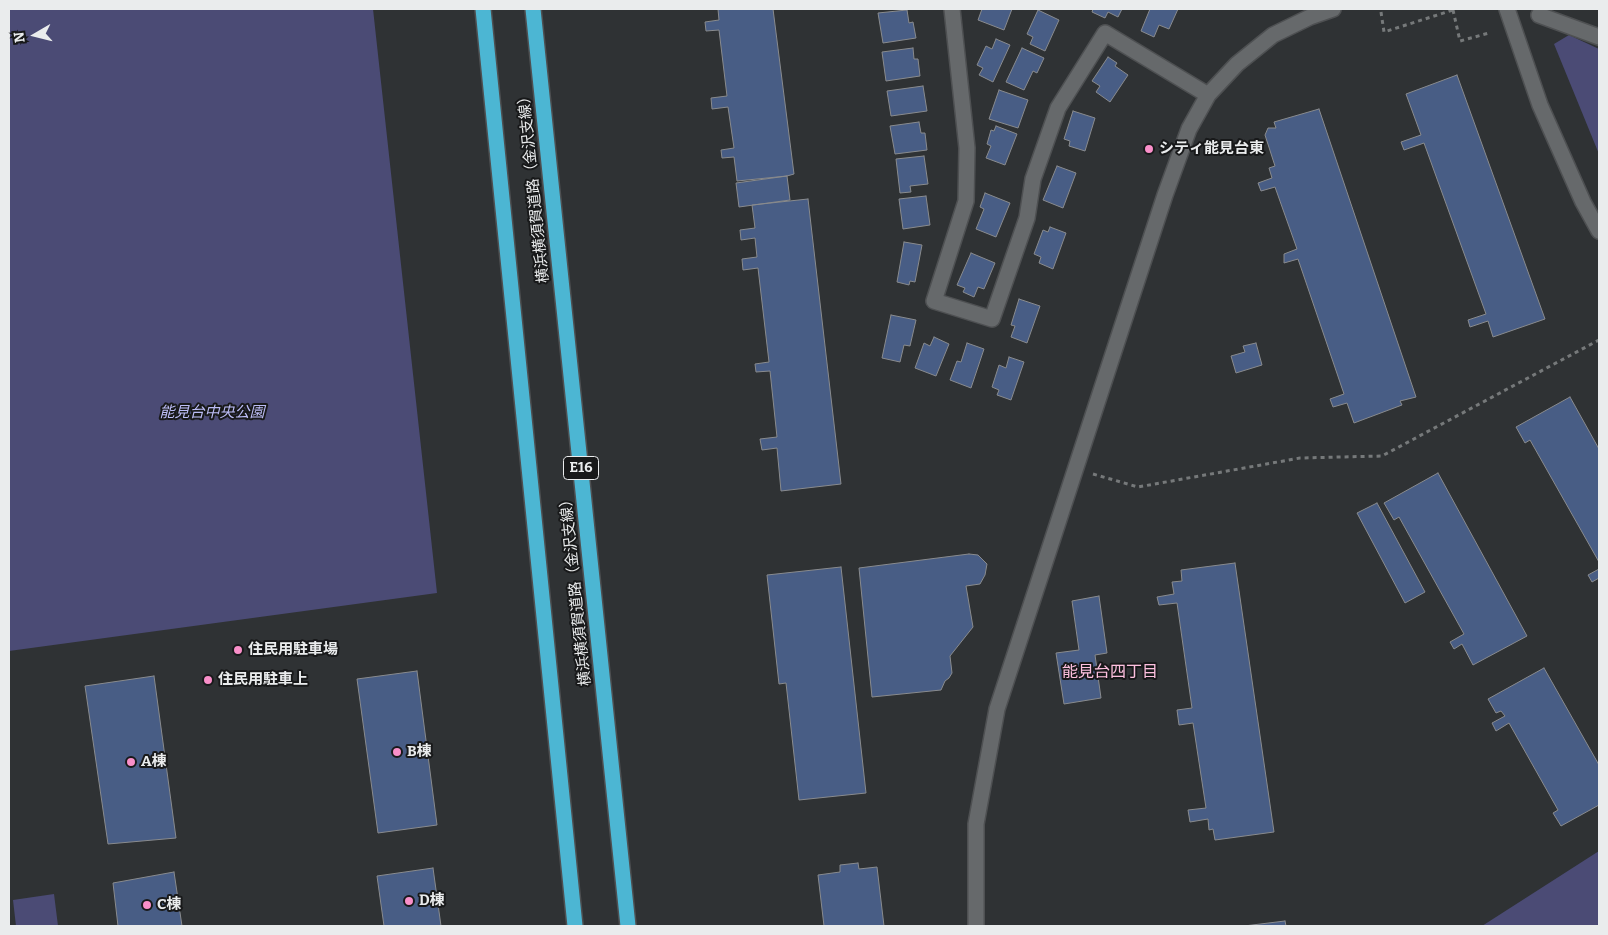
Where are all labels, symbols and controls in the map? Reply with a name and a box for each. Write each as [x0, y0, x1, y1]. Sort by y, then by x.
north arrow [10, 10, 60, 60]
text: N [10, 31, 29, 44]
street label: 横浜横須賀道路（金沢支線） [515, 88, 553, 284]
place label: シティ能見台東 [1159, 140, 1264, 158]
marker: シティ能見台東 [1143, 143, 1155, 155]
park label: 能見台中央公園 [160, 404, 264, 422]
road number: E16 [564, 456, 598, 479]
street label: 横浜横須賀道路（金沢支線） [557, 491, 595, 687]
place label: 住民用駐車場 [248, 641, 338, 659]
marker: 住民用駐車場 [232, 644, 244, 656]
district label: 能見台四丁目 [1062, 663, 1158, 683]
place label: 住民用駐車上 [218, 671, 308, 689]
marker: 住民用駐車上 [202, 674, 214, 686]
place label: B棟 [407, 743, 432, 761]
marker: B棟 [391, 746, 403, 758]
place label: A棟 [141, 753, 167, 771]
marker: A棟 [125, 756, 137, 768]
place label: D棟 [419, 892, 445, 910]
marker: D棟 [403, 895, 415, 907]
place label: C棟 [157, 896, 181, 914]
marker: C棟 [141, 899, 153, 911]

